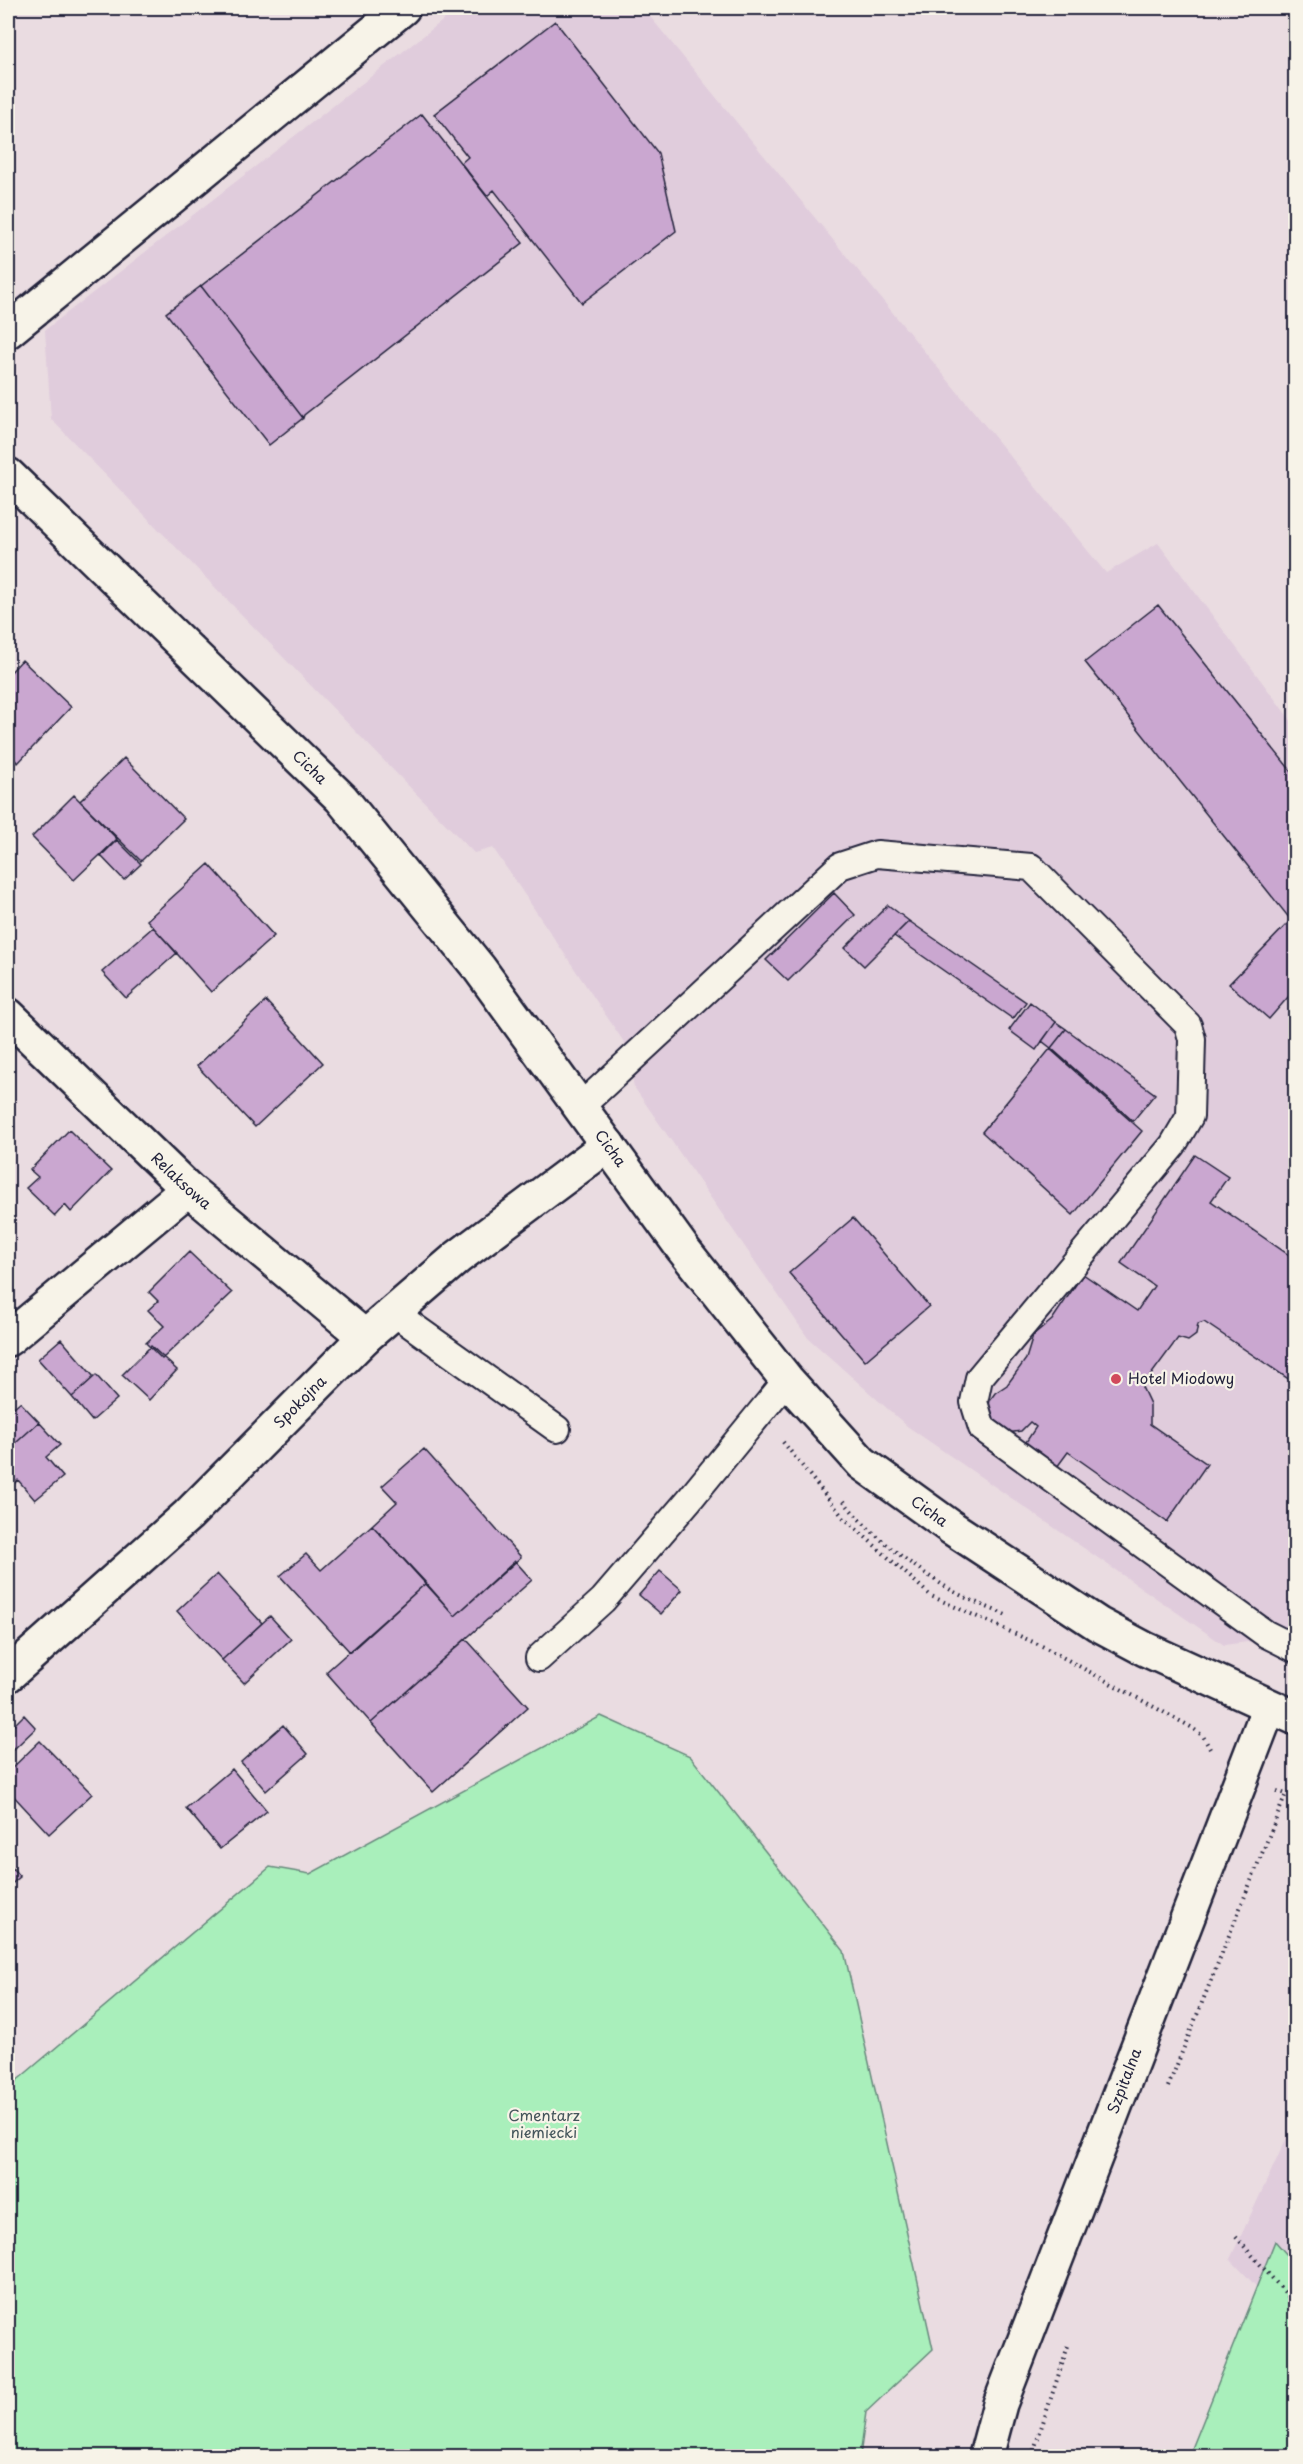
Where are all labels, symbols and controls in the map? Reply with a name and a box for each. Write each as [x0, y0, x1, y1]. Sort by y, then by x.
street label: Cicha [288, 744, 334, 789]
street label: Cicha [590, 1124, 633, 1172]
street label: Relaksowa [147, 1146, 218, 1215]
place label: Hotel Miodowy [1128, 1366, 1234, 1389]
street label: Spokojna [268, 1369, 331, 1433]
marker: Hotel Miodowy [1109, 1372, 1123, 1386]
street label: Cicha [907, 1489, 954, 1532]
street label: Szpitalna [1100, 2044, 1147, 2117]
park label: Cmentarz niemiecki [508, 2103, 580, 2143]

